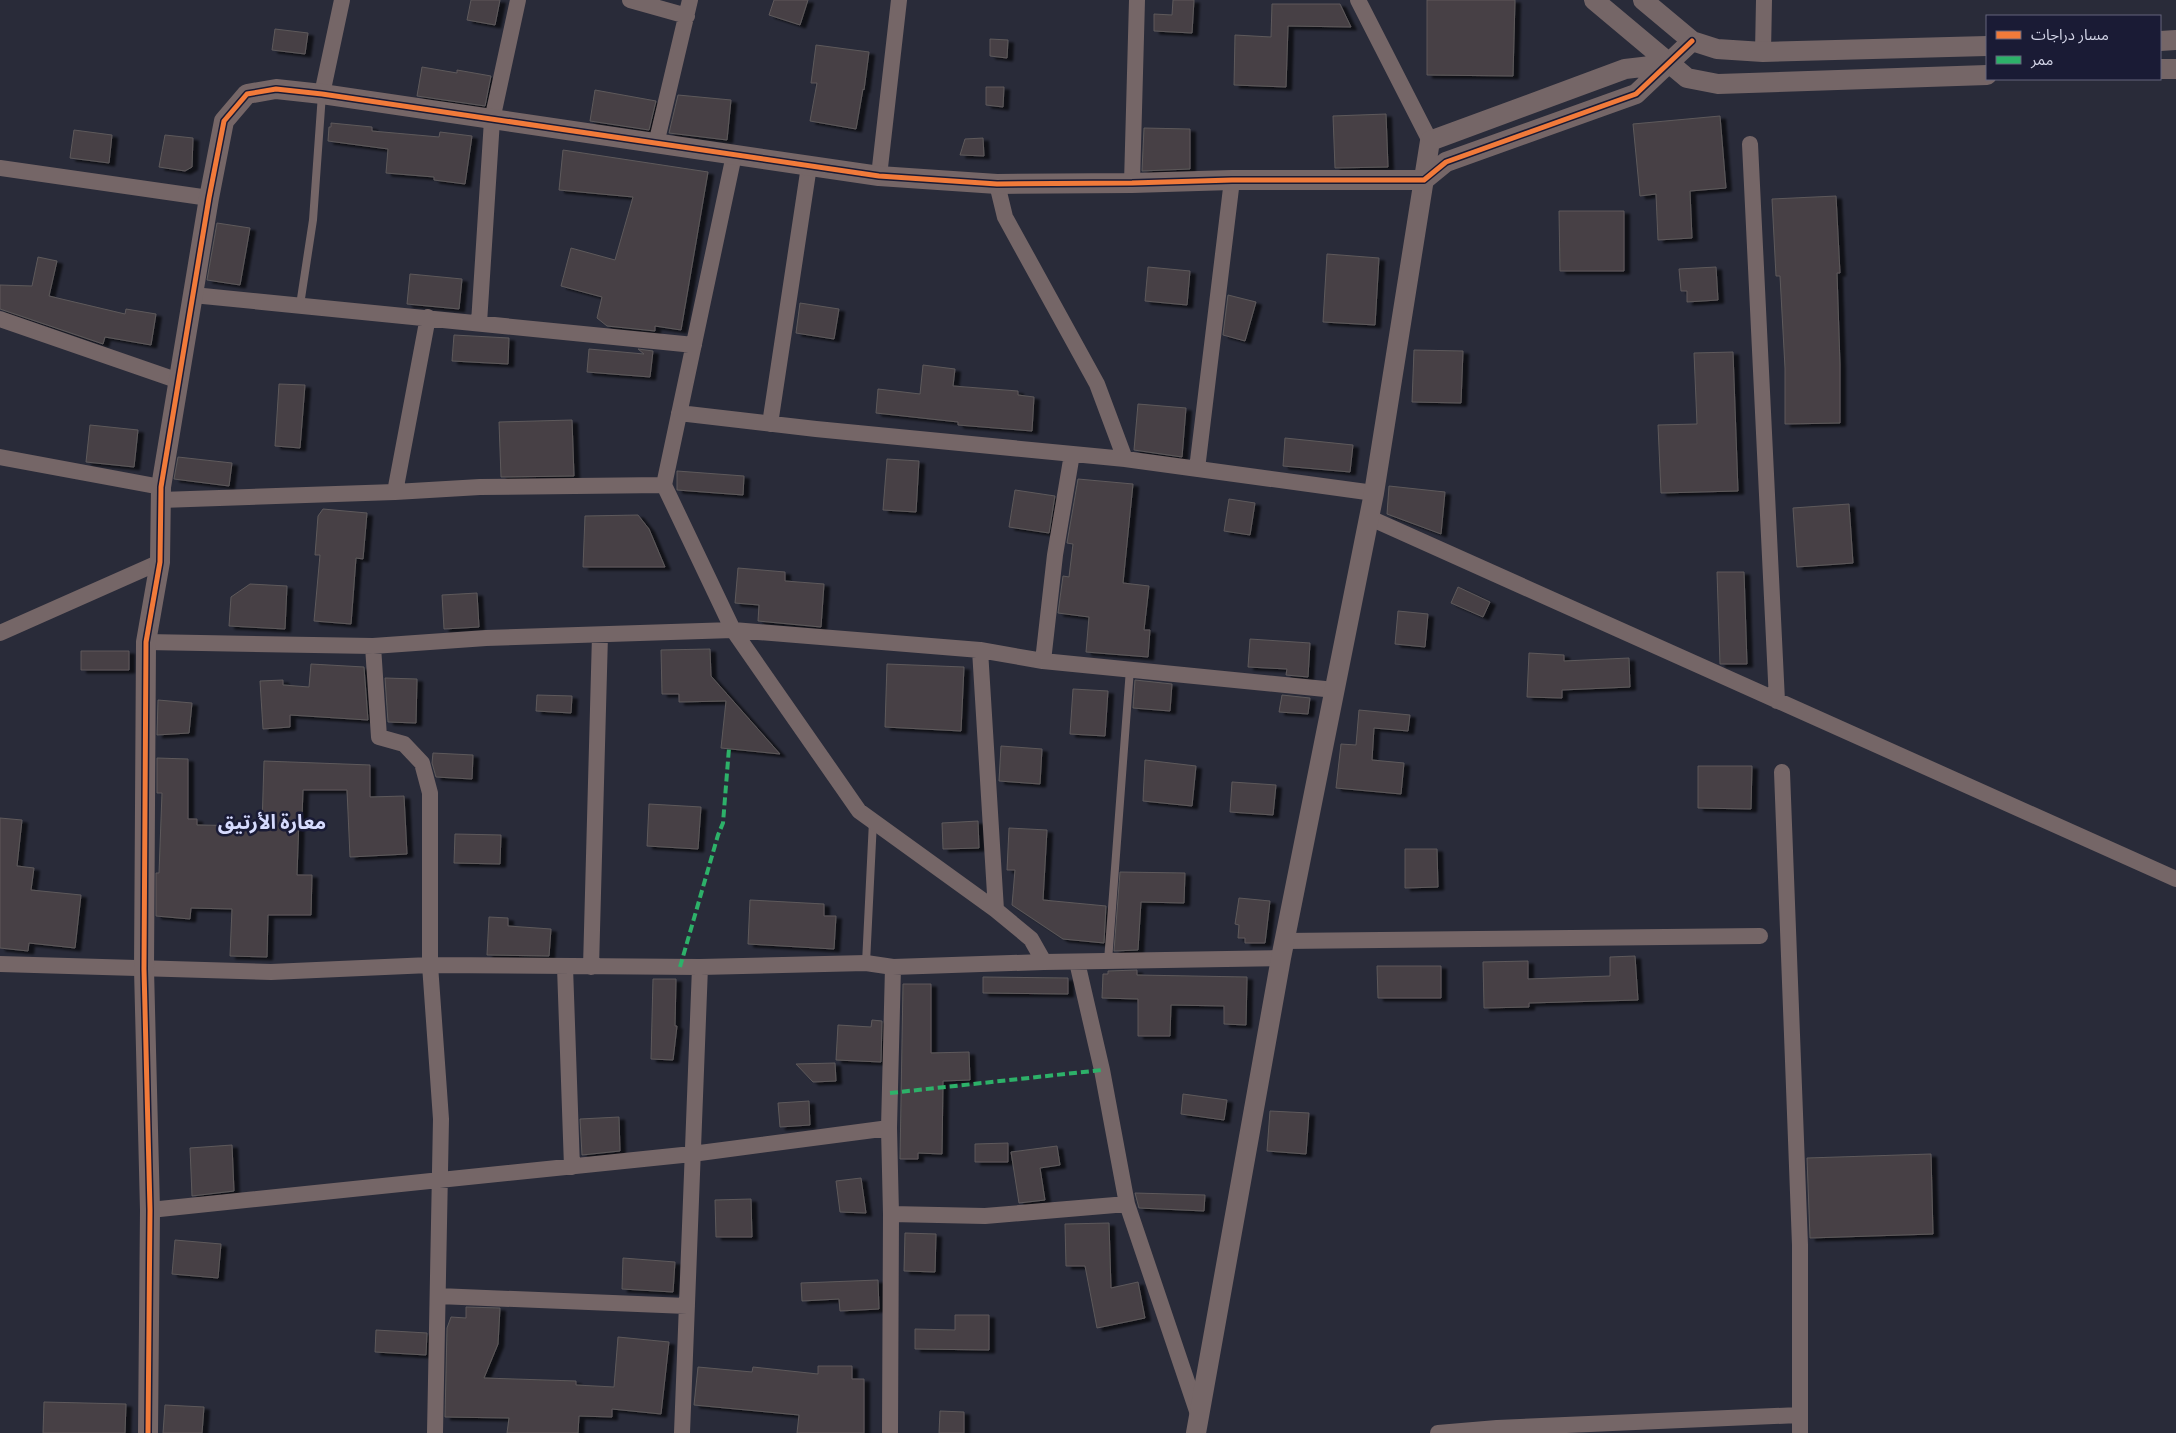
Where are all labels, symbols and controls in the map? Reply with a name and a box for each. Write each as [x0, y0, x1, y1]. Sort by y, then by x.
legend [1986, 15, 2161, 80]
text: مسار دراجات [2031, 24, 2109, 45]
text: ممر [2030, 49, 2054, 70]
district label: معارة الأرتيق [218, 808, 326, 836]

